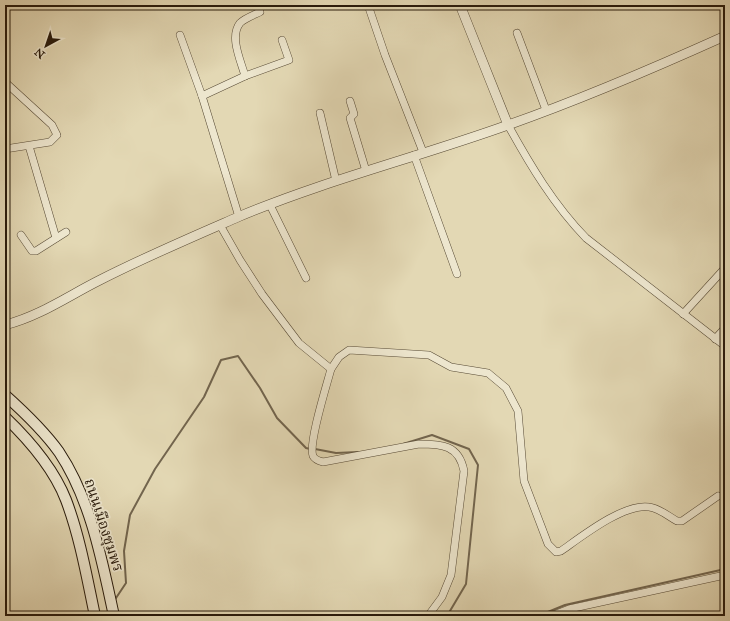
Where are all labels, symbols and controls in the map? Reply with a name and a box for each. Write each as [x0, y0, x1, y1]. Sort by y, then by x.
north arrow [26, 26, 66, 66]
text: N [32, 45, 48, 61]
street label: ถนนเมืองชุมพร [79, 476, 128, 574]

